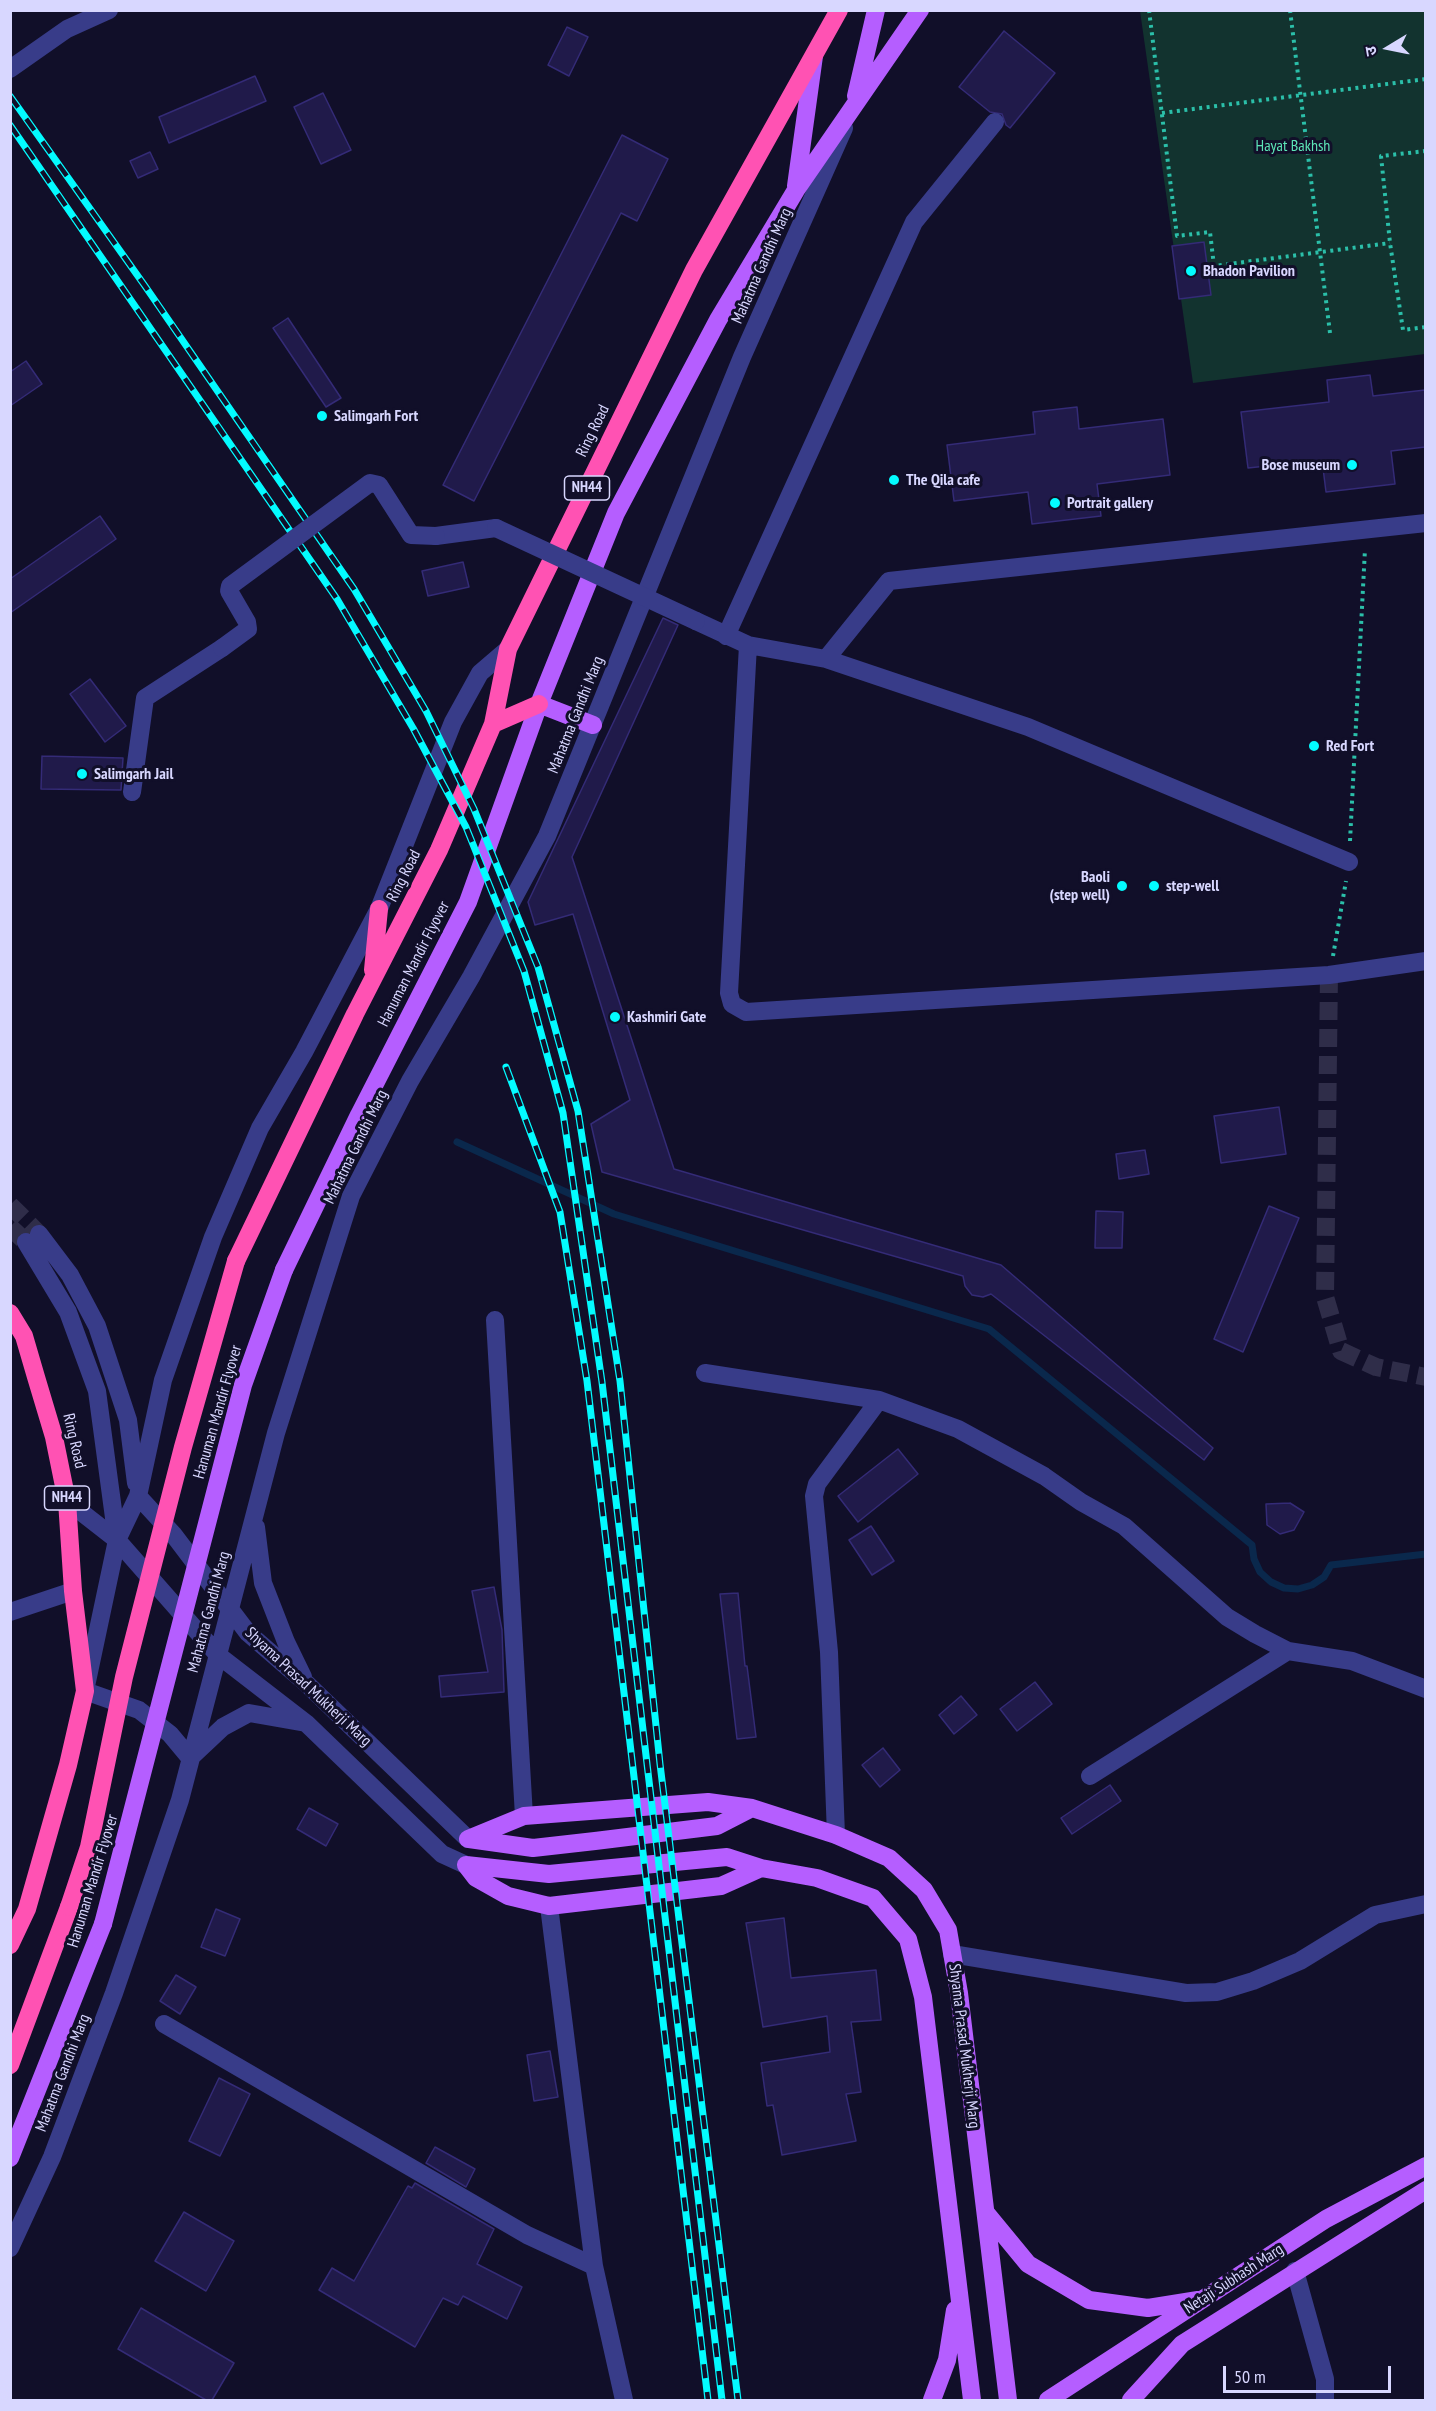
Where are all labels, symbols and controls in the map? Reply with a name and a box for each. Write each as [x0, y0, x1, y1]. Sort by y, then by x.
north arrow [1358, 18, 1418, 78]
text: उ [1360, 45, 1381, 57]
park label: Hayat Bakhsh [1256, 136, 1330, 156]
street label: Mahatma Gandhi Marg [728, 205, 796, 327]
place label: Bhadon Pavilion [1203, 261, 1295, 281]
marker: Bhadon Pavilion [1184, 264, 1198, 278]
street label: Ring Road [572, 402, 614, 460]
place label: Salimgarh Fort [334, 406, 418, 426]
marker: Salimgarh Fort [315, 409, 329, 423]
place label: Bose museum [1261, 455, 1340, 475]
marker: Bose museum [1345, 458, 1359, 472]
place label: The Qila cafe [906, 470, 980, 490]
marker: The Qila cafe [887, 473, 901, 487]
road number: NH44 [564, 476, 610, 500]
place label: Portrait gallery [1067, 493, 1153, 513]
marker: Portrait gallery [1048, 496, 1062, 510]
street label: Mahatma Gandhi Marg [544, 654, 608, 776]
place label: Red Fort [1326, 736, 1374, 756]
marker: Red Fort [1307, 739, 1321, 753]
place label: Salimgarh Jail [94, 764, 173, 784]
marker: Salimgarh Jail [75, 767, 89, 781]
street label: Ring Road [383, 847, 425, 905]
place label: Baoli (step well) [1050, 867, 1110, 905]
place label: step-well [1166, 876, 1219, 896]
marker: Baoli (step well) [1115, 879, 1129, 893]
marker: step-well [1147, 879, 1161, 893]
street label: Hanuman Mandir Flyover [374, 898, 454, 1030]
place label: Kashmiri Gate [627, 1007, 706, 1027]
marker: Kashmiri Gate [608, 1010, 622, 1024]
street label: Mahatma Gandhi Marg [320, 1087, 392, 1207]
street label: Hanuman Mandir Flyover [190, 1343, 246, 1481]
street label: Ring Road [58, 1412, 90, 1470]
road number: NH44 [44, 1486, 90, 1510]
street label: Mahatma Gandhi Marg [184, 1549, 234, 1675]
street label: Shyama Prasad Mukherji Marg [241, 1623, 375, 1751]
street label: Hanuman Mandir Flyover [64, 1812, 122, 1950]
street label: Shyama Prasad Mukherji Marg [944, 1963, 984, 2129]
street label: Mahatma Gandhi Marg [32, 2011, 94, 2135]
street label: Netaji Subhash Marg [1181, 2240, 1287, 2318]
scale bar [1226, 2354, 1394, 2392]
text: 50 m [1234, 2365, 1266, 2388]

